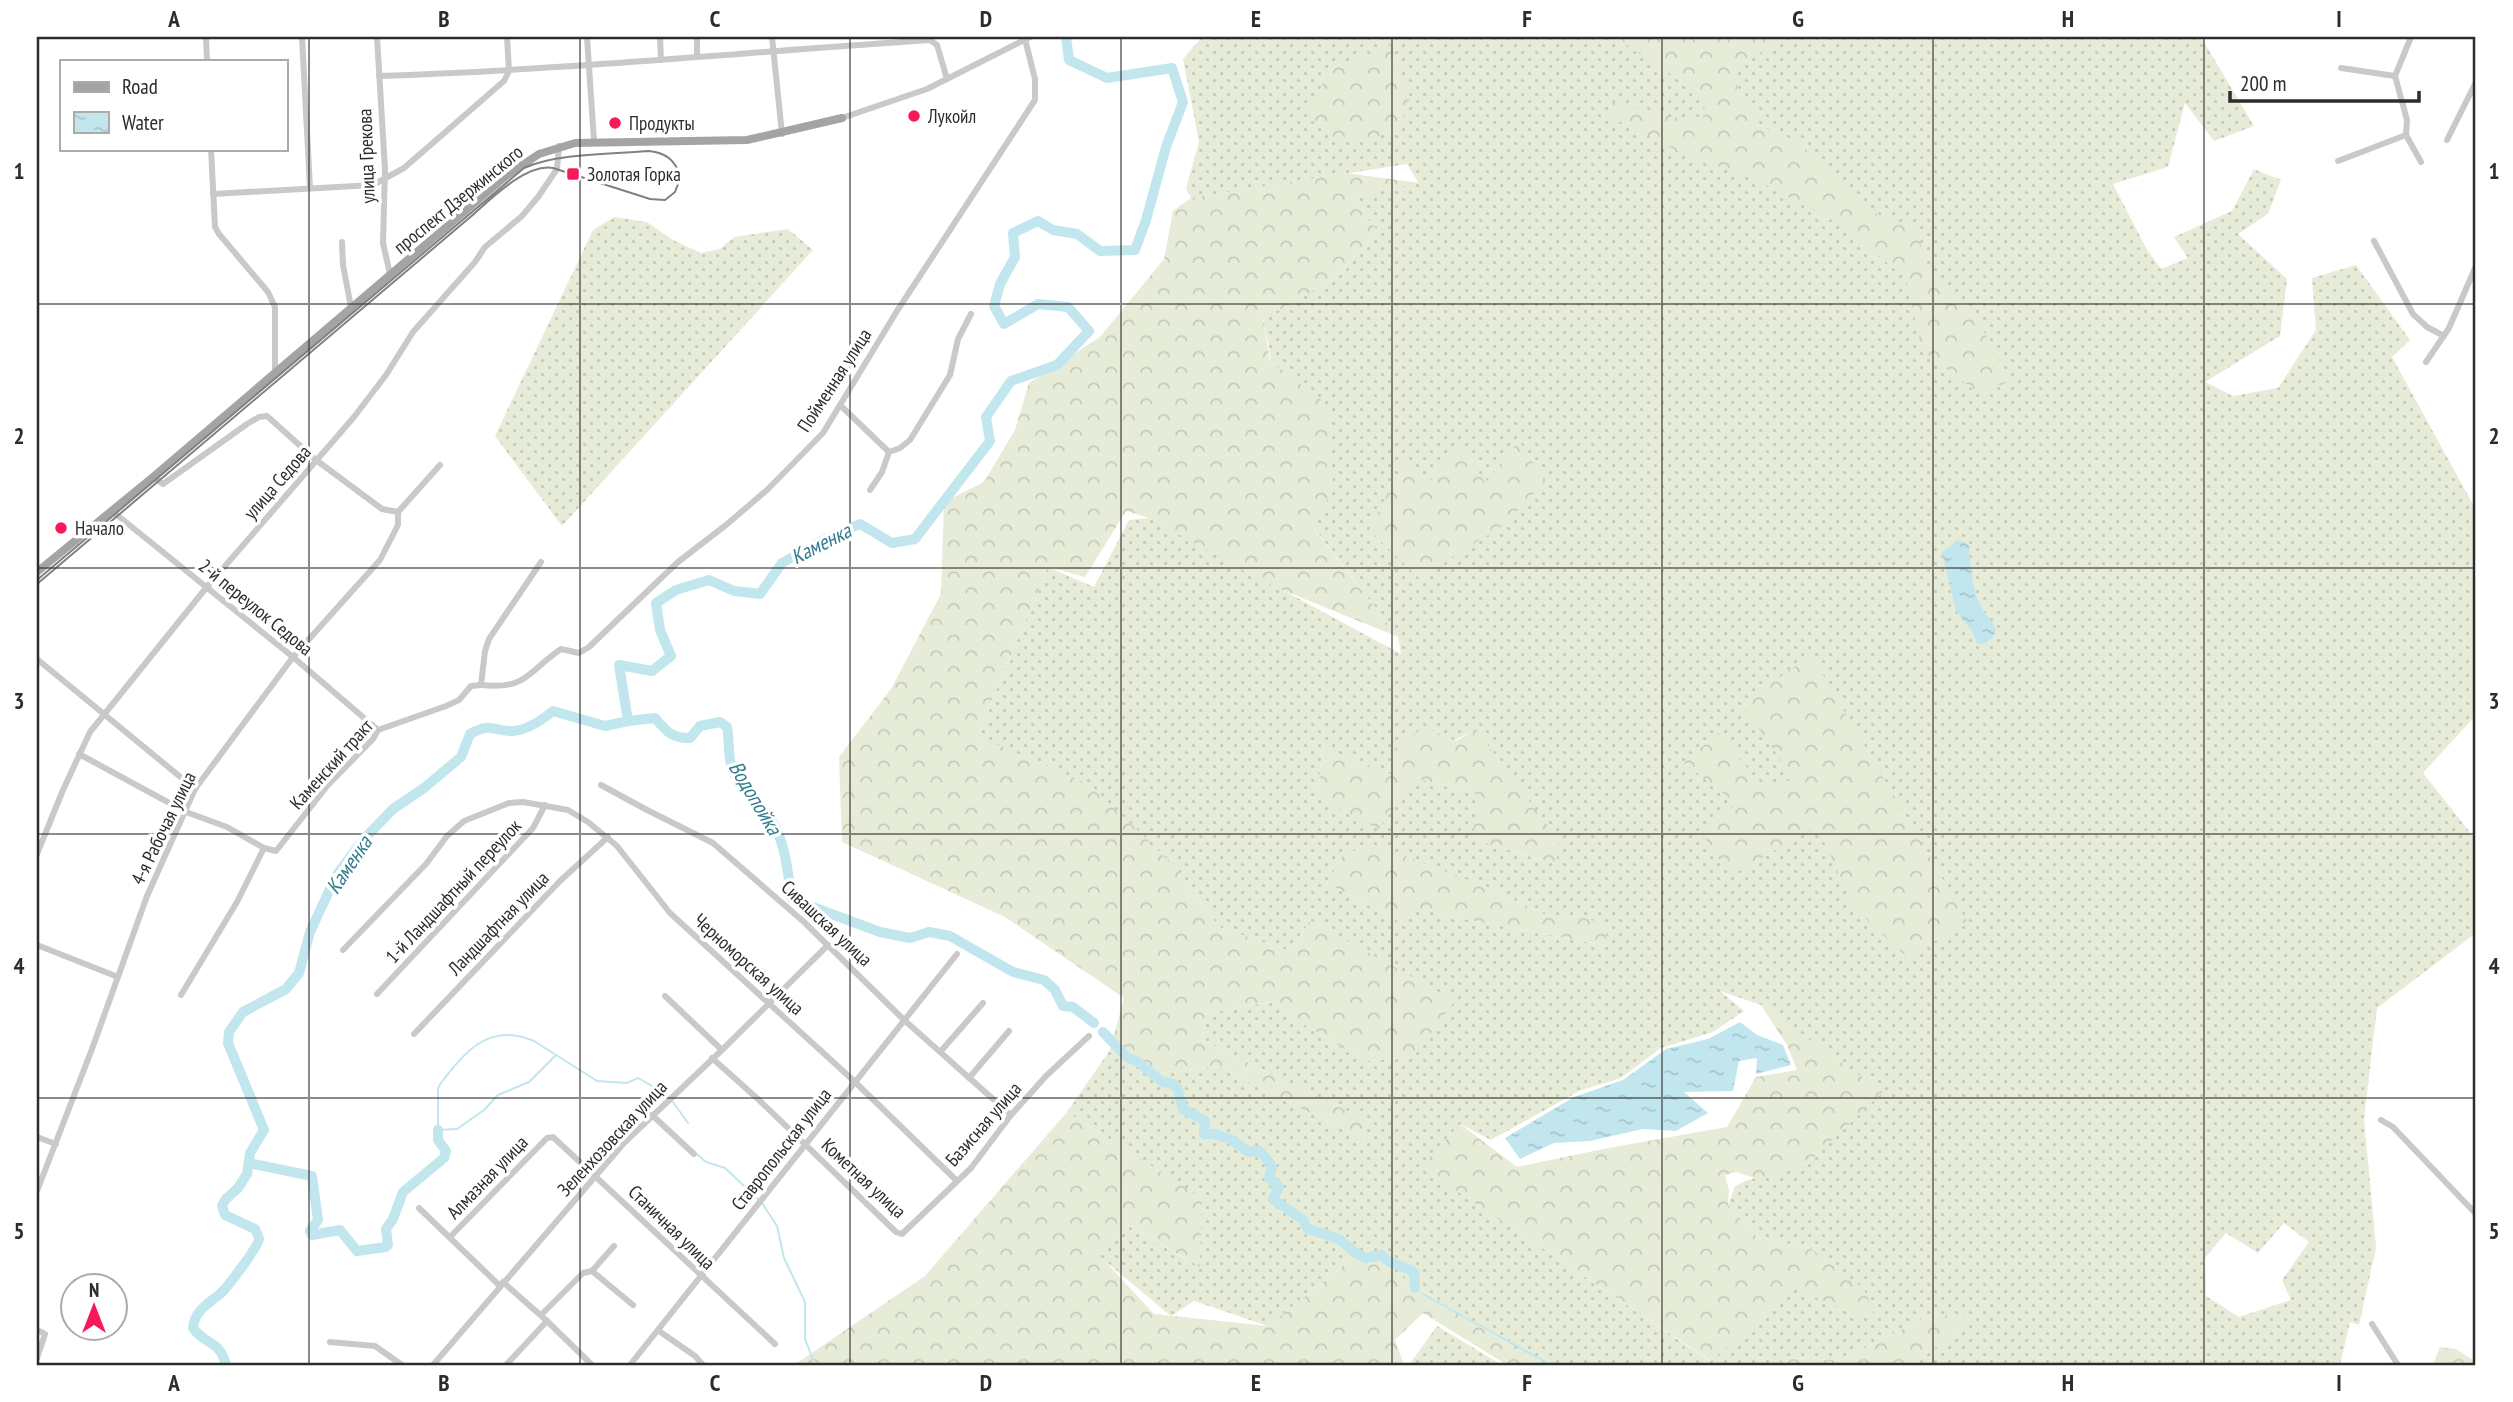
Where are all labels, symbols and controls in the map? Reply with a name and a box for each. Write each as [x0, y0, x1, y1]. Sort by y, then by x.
text: A [167, 4, 180, 33]
text: B [438, 4, 450, 33]
text: C [710, 4, 721, 33]
text: D [980, 4, 992, 33]
text: E [1251, 4, 1261, 33]
text: F [1522, 4, 1532, 33]
text: G [1792, 4, 1804, 33]
text: H [2062, 4, 2074, 33]
text: I [2336, 4, 2342, 33]
legend [60, 60, 287, 150]
scale bar [2230, 60, 2418, 104]
text: 200 m [2240, 70, 2286, 97]
text: Road [122, 73, 158, 100]
place label: Лукойл [927, 104, 976, 128]
street label: улица Грекова [352, 108, 380, 204]
marker: Лукойл [906, 108, 922, 124]
text: Water [122, 109, 164, 136]
place label: Продукты [629, 111, 695, 135]
marker: Продукты [607, 115, 623, 131]
street label: проспект Дзержинского [388, 139, 528, 259]
text: 1 [14, 156, 25, 185]
text: 1 [2489, 156, 2500, 185]
place label: Золотая Горка [587, 162, 681, 186]
marker: Золотая Горка [565, 166, 581, 182]
street label: Пойменная улица [792, 324, 876, 436]
text: 2 [14, 421, 25, 450]
text: 2 [2489, 421, 2500, 450]
street label: улица Седова [238, 440, 316, 524]
place label: Начало [75, 516, 124, 540]
water label: Каменка [786, 516, 857, 570]
marker: Начало [53, 520, 69, 536]
street label: 2-й переулок Седова [194, 554, 318, 660]
text: 3 [14, 686, 25, 715]
text: 3 [2489, 686, 2500, 715]
street label: Каменский тракт [284, 713, 378, 814]
water label: Водопойка [723, 756, 789, 841]
street label: 4-я Рабочая улица [125, 767, 201, 889]
street label: 1-й Ландшафтный переулок [380, 814, 526, 968]
water label: Каменка [319, 829, 379, 899]
street label: Ландшафтная улица [442, 866, 554, 981]
street label: Сивашская улица [777, 875, 877, 971]
street label: Черноморская улица [689, 908, 809, 1020]
text: 4 [14, 951, 25, 980]
text: 4 [2489, 951, 2500, 980]
street label: Зеленхозовская улица [552, 1075, 672, 1201]
street label: Базисная улица [940, 1077, 1026, 1171]
street label: Ставропольская улица [726, 1083, 836, 1215]
street label: Алмазная улица [441, 1130, 533, 1224]
street label: Кометная улица [817, 1133, 911, 1223]
street label: Станичная улица [624, 1180, 720, 1274]
text: 5 [14, 1216, 25, 1245]
text: 5 [2489, 1216, 2500, 1245]
north arrow [60, 1272, 130, 1342]
text: N [89, 1278, 99, 1302]
text: A [167, 1368, 180, 1397]
text: B [438, 1368, 450, 1397]
text: C [710, 1368, 721, 1397]
text: D [980, 1368, 992, 1397]
text: E [1251, 1368, 1261, 1397]
text: F [1522, 1368, 1532, 1397]
text: G [1792, 1368, 1804, 1397]
text: H [2062, 1368, 2074, 1397]
text: I [2336, 1368, 2342, 1397]

